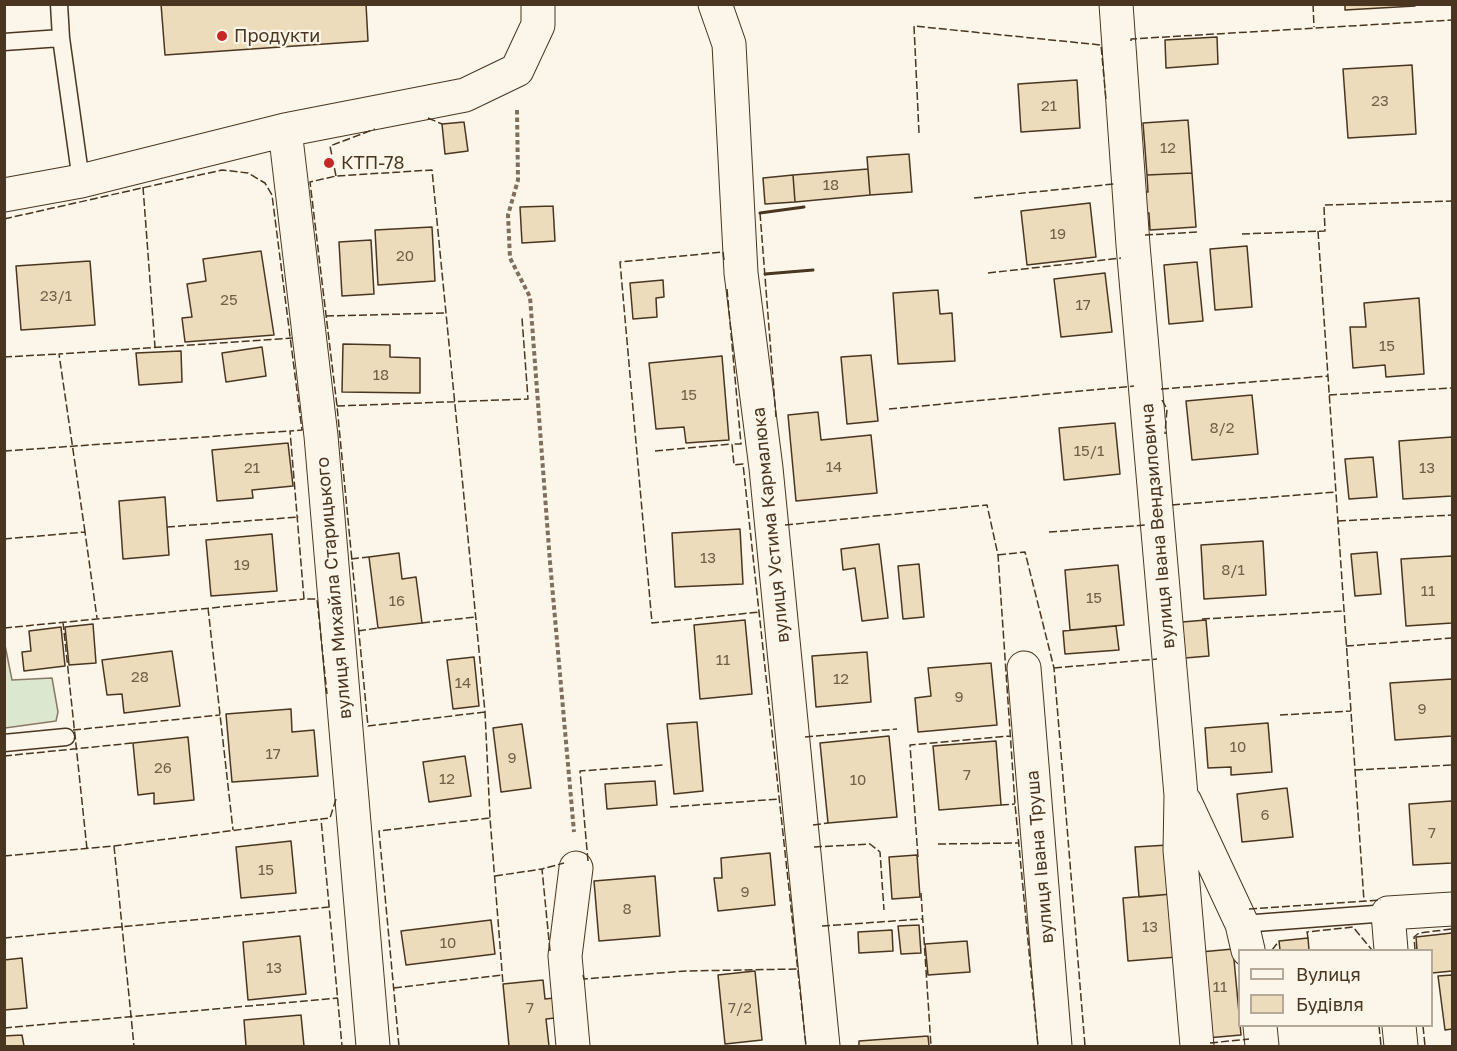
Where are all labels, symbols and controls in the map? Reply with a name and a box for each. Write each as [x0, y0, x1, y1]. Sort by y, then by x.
place label: Продукти [234, 25, 320, 47]
marker: Продукти [215, 29, 229, 43]
house number: 23 [1371, 92, 1389, 110]
house number: 21 [1041, 97, 1057, 115]
house number: 12 [1160, 139, 1176, 157]
place label: КТП-78 [341, 152, 405, 174]
marker: КТП-78 [322, 156, 336, 170]
house number: 18 [823, 176, 839, 194]
house number: 19 [1050, 225, 1066, 243]
house number: 20 [396, 247, 414, 265]
house number: 23/1 [40, 287, 72, 305]
house number: 25 [220, 291, 238, 309]
house number: 17 [1075, 296, 1091, 314]
house number: 15 [1379, 337, 1395, 355]
house number: 18 [373, 366, 389, 384]
house number: 15 [681, 386, 697, 404]
street label: вулиця Івана Вендзиловича [1137, 402, 1179, 650]
street label: вулиця Устима Кармалюка [748, 406, 794, 644]
house number: 8/2 [1209, 419, 1235, 437]
house number: 15/1 [1074, 442, 1104, 460]
street label: вулиця Михайла Старицького [312, 456, 356, 720]
house number: 14 [826, 458, 842, 476]
house number: 21 [244, 459, 260, 477]
house number: 13 [1419, 459, 1435, 477]
house number: 13 [700, 549, 716, 567]
house number: 19 [234, 556, 250, 574]
house number: 8/1 [1221, 561, 1245, 579]
house number: 11 [1421, 582, 1435, 600]
house number: 15 [1086, 589, 1102, 607]
house number: 16 [389, 592, 405, 610]
house number: 11 [716, 651, 730, 669]
house number: 28 [131, 668, 149, 686]
house number: 12 [833, 670, 849, 688]
house number: 14 [455, 674, 471, 692]
house number: 9 [954, 688, 964, 706]
house number: 9 [1417, 700, 1427, 718]
house number: 10 [1230, 738, 1246, 756]
house number: 17 [265, 745, 281, 763]
house number: 9 [507, 749, 517, 767]
house number: 26 [154, 759, 172, 777]
house number: 7 [963, 766, 971, 784]
street label: вулиця Івана Труша [1022, 769, 1058, 945]
house number: 12 [439, 770, 455, 788]
house number: 10 [850, 771, 866, 789]
house number: 6 [1260, 806, 1270, 824]
house number: 7 [1428, 824, 1436, 842]
house number: 15 [258, 861, 274, 879]
house number: 9 [740, 883, 750, 901]
house number: 8 [622, 900, 632, 918]
house number: 13 [1142, 918, 1158, 936]
house number: 10 [440, 934, 456, 952]
legend [1238, 949, 1433, 1027]
house number: 13 [266, 959, 282, 977]
text: Вулиця [1296, 963, 1361, 985]
house number: 11 [1213, 978, 1227, 996]
text: Будівля [1296, 993, 1364, 1015]
house number: 7 [526, 999, 534, 1017]
house number: 7/2 [728, 999, 752, 1017]

